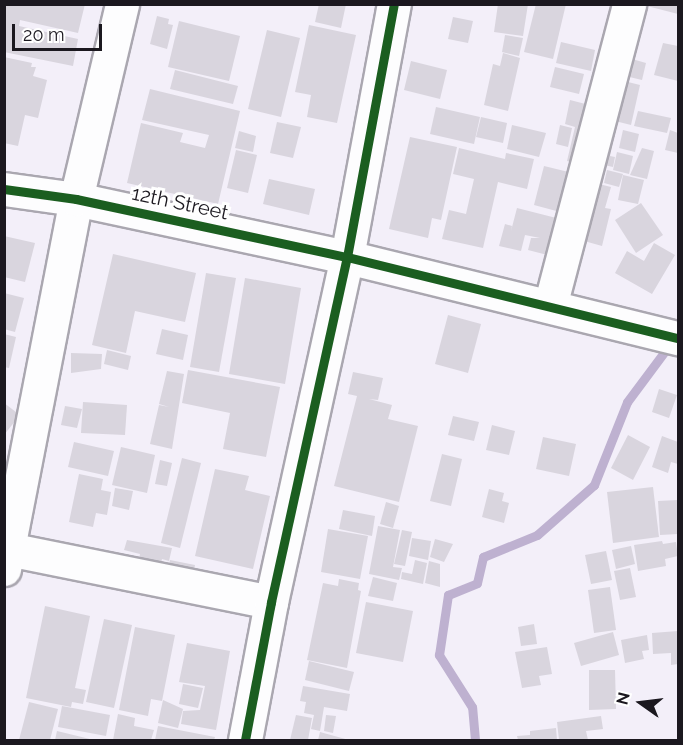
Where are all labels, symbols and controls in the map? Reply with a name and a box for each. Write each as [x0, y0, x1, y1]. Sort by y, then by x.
scale bar [15, 12, 105, 50]
text: 20 m [23, 24, 65, 45]
street label: 12th Street [130, 181, 230, 225]
north arrow [611, 673, 671, 733]
text: N [612, 690, 634, 707]

